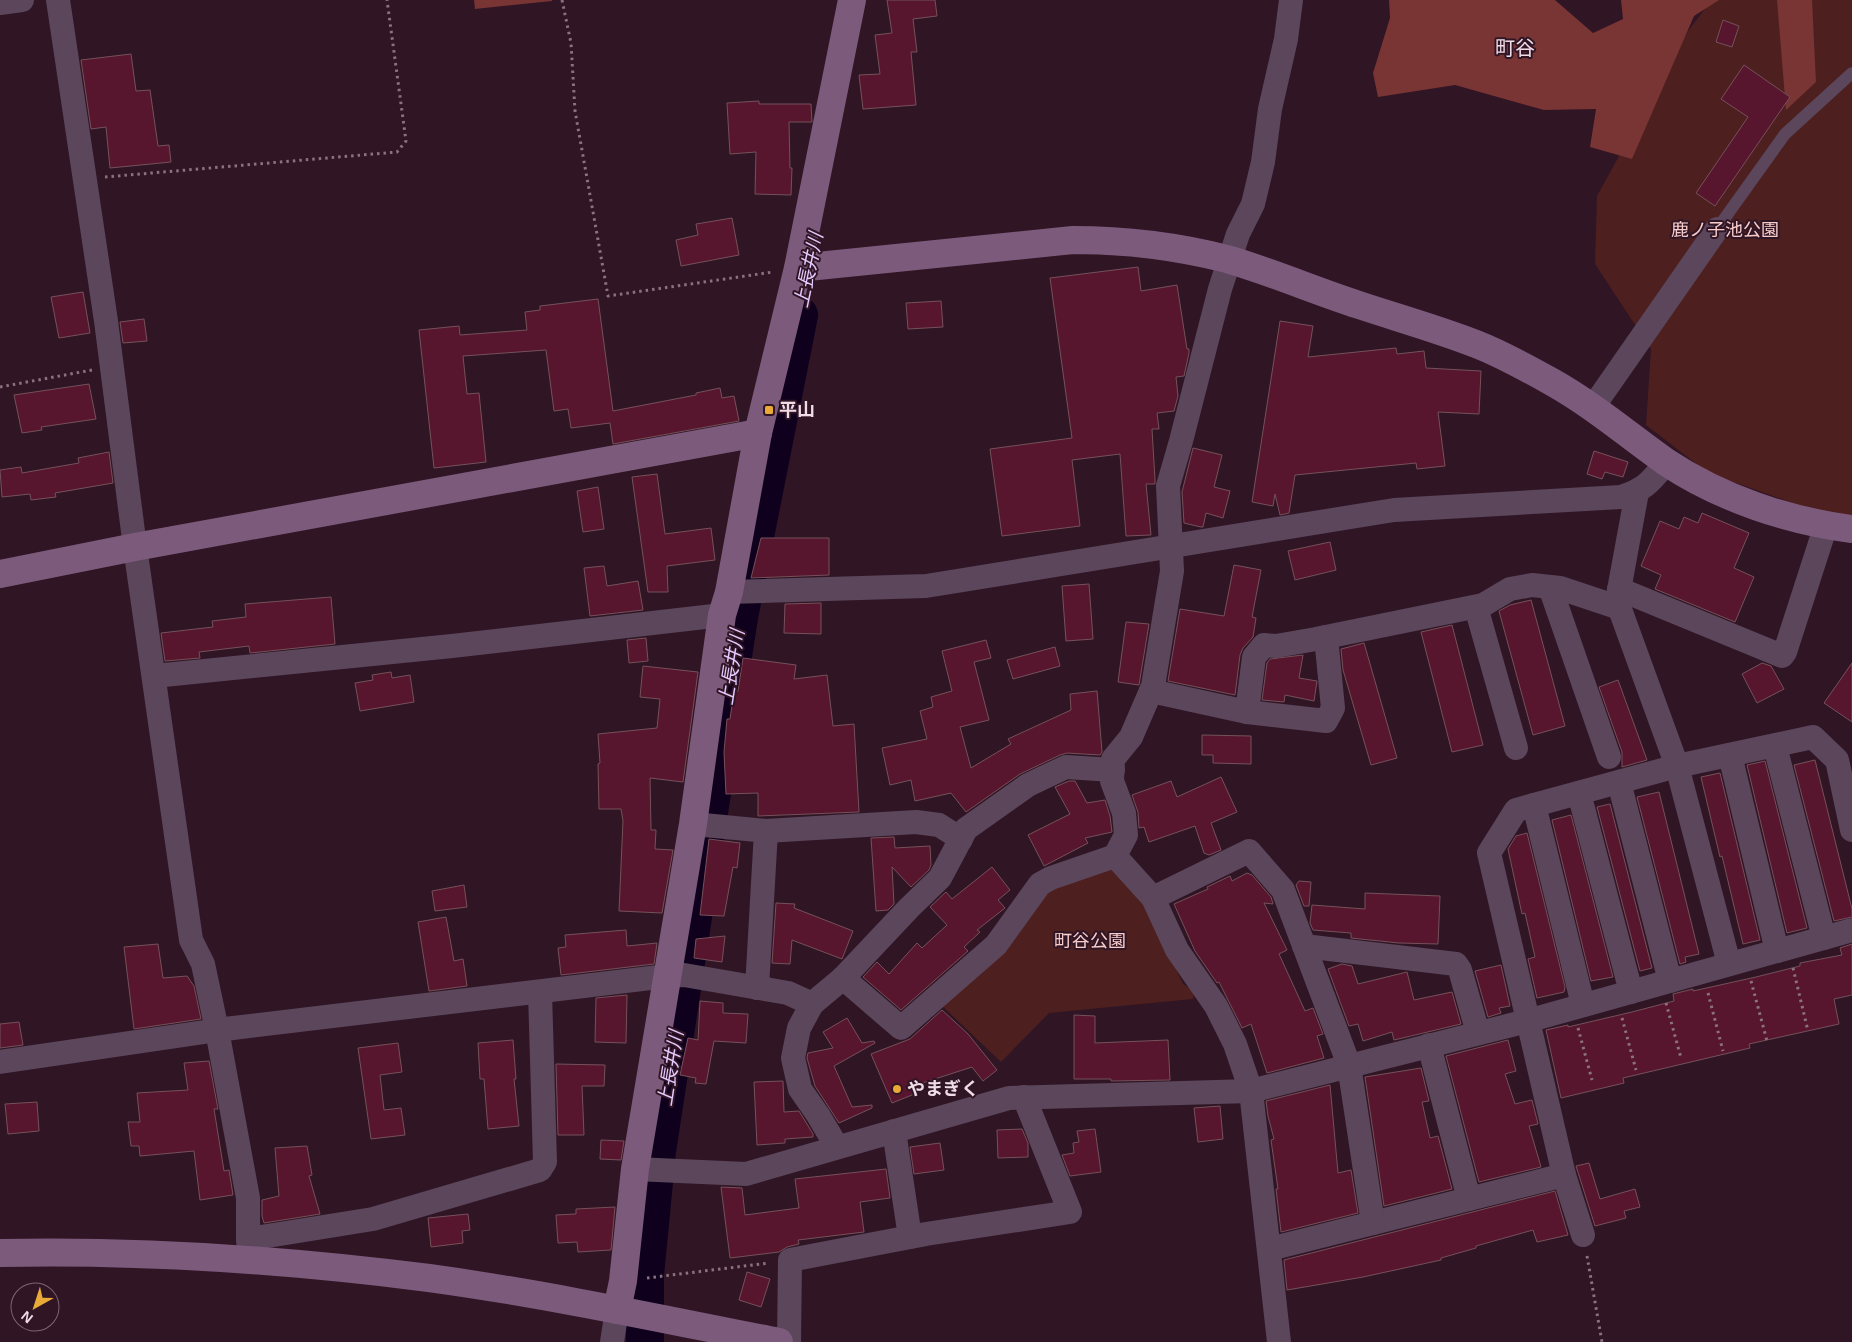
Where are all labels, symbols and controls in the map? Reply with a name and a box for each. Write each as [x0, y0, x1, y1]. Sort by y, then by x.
district label: 町谷 [1495, 37, 1535, 59]
park label: 鹿ノ子池公園 [1671, 220, 1779, 240]
water label: 上長井川 [790, 229, 827, 309]
place label: 平山 [779, 400, 815, 420]
marker: 平山 [763, 404, 775, 416]
water label: 上長井川 [715, 626, 748, 706]
park label: 町谷公園 [1054, 931, 1126, 951]
water label: 上長井川 [654, 1027, 687, 1107]
place label: やまぎく [907, 1079, 979, 1099]
marker: やまぎく [891, 1083, 903, 1095]
north arrow [10, 1282, 60, 1332]
text: N [18, 1308, 36, 1327]

